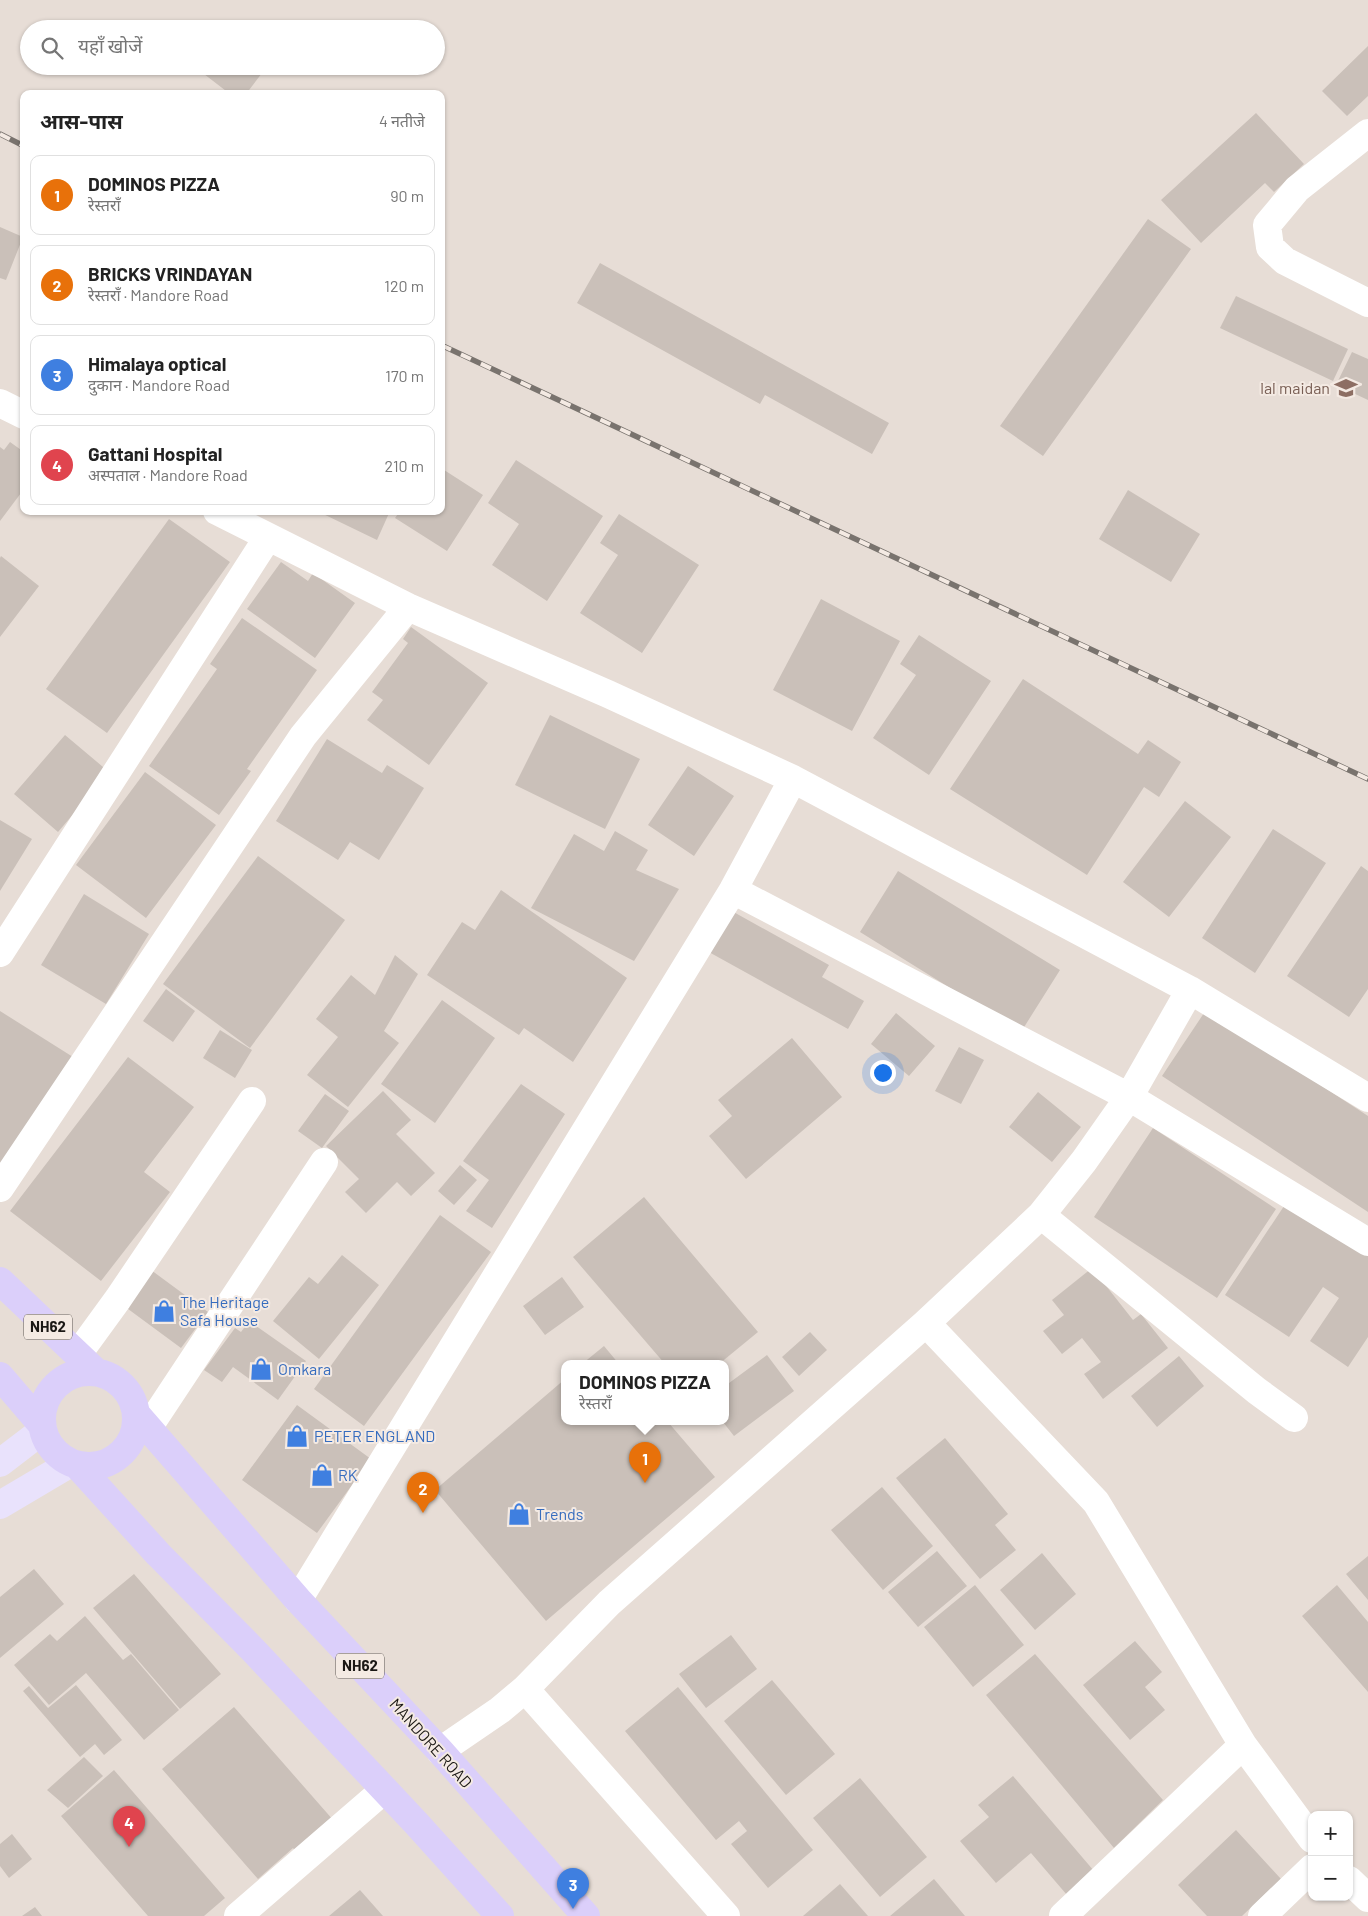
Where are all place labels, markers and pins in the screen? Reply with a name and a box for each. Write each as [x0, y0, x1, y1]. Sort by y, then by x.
school or university icon: lal maidan [1333, 375, 1359, 401]
place label: lal maidan [1260, 378, 1330, 397]
place label: The Heritage Safa House [180, 1292, 269, 1329]
shop icon: The Heritage Safa House [151, 1298, 177, 1324]
shop icon: Omkara [248, 1356, 274, 1382]
place label: Omkara [278, 1359, 331, 1378]
shop icon: PETER ENGLAND [284, 1423, 310, 1449]
place label: PETER ENGLAND [314, 1426, 435, 1445]
pin: 1 [629, 1442, 661, 1483]
shop icon: RK [309, 1462, 335, 1488]
place label: RK [338, 1465, 358, 1484]
pin: 2 [407, 1472, 439, 1513]
shop icon: Trends [506, 1501, 532, 1527]
place label: Trends [536, 1504, 583, 1523]
pin: 4 [113, 1806, 145, 1847]
pin: 3 [557, 1868, 589, 1909]

